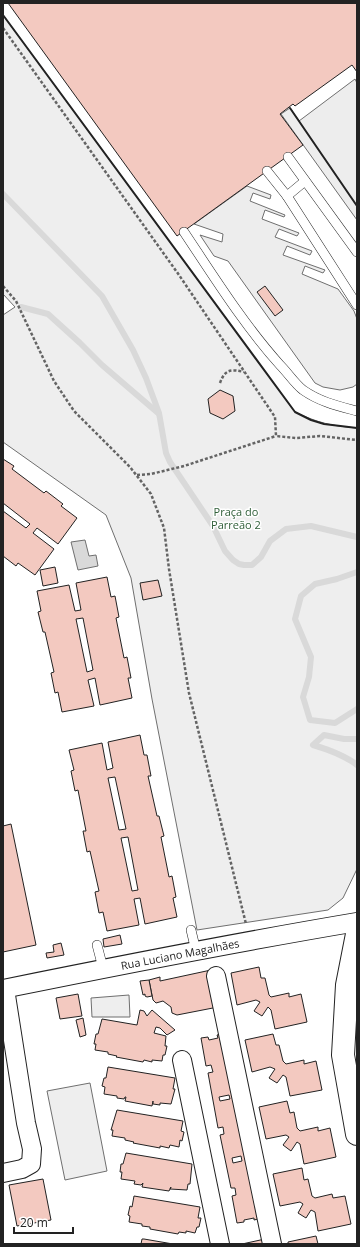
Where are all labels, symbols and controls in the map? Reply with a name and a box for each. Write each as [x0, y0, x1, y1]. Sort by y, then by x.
park label: Praça do Parreão 2 [211, 504, 261, 532]
street label: Rua Luciano Magalhães [119, 935, 241, 973]
scale bar [14, 1209, 73, 1235]
text: 20 m [20, 1214, 48, 1231]

